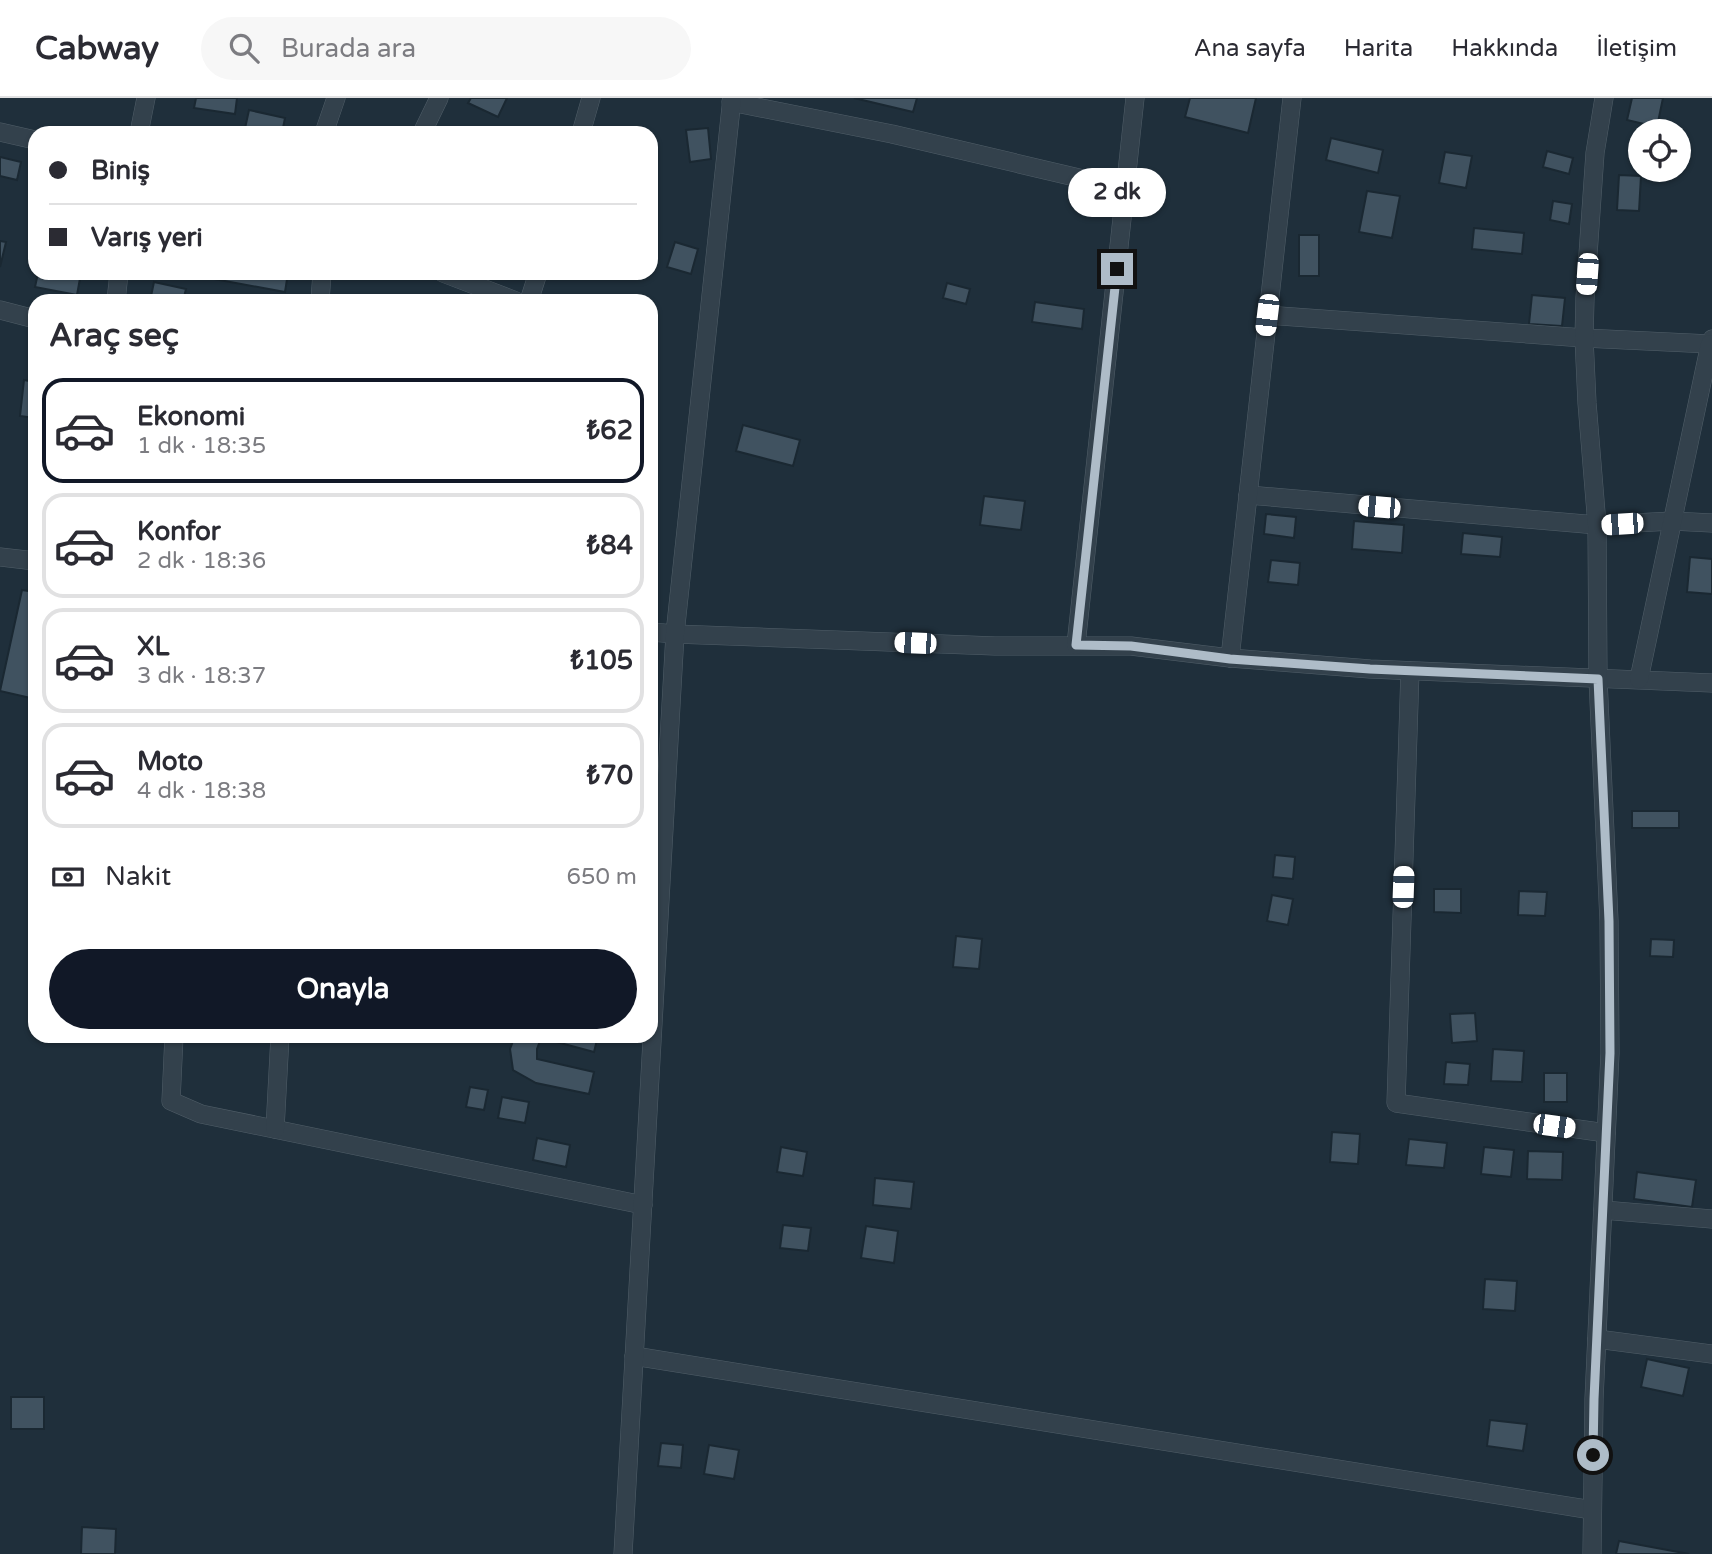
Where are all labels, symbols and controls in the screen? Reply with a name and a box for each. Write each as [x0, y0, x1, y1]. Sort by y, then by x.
search box [201, 17, 691, 80]
text: Cabway [35, 29, 159, 68]
icon: search [225, 29, 263, 67]
text: Burada ara [281, 33, 416, 64]
text: Ana sayfa [1194, 34, 1306, 63]
text: Harita [1344, 34, 1413, 63]
text: Hakkında [1451, 34, 1558, 63]
text: İletişim [1596, 34, 1677, 63]
map controls [1628, 119, 1691, 182]
button: locate [1628, 119, 1691, 182]
text: Biniş [91, 155, 150, 186]
callout: 2 dk [1068, 167, 1166, 216]
text: 2 dk [1093, 178, 1141, 206]
text: Varış yeri [91, 222, 203, 253]
car [1576, 252, 1599, 296]
route end [1101, 253, 1133, 285]
car [1255, 293, 1280, 337]
text: Araç seç [49, 317, 179, 355]
icon: car [53, 399, 116, 462]
text: Ekonomi [137, 401, 245, 432]
text: ₺62 [587, 415, 633, 446]
text: 1 dk · 18:35 [137, 432, 266, 460]
car [1358, 495, 1401, 519]
car [1601, 512, 1644, 536]
icon: car [53, 514, 116, 577]
text: Konfor [137, 516, 221, 547]
text: ₺84 [587, 530, 633, 561]
text: 2 dk · 18:36 [137, 547, 266, 575]
icon: car [53, 629, 116, 692]
text: XL [137, 631, 169, 662]
car [894, 632, 937, 654]
text: ₺105 [570, 645, 633, 676]
text: 3 dk · 18:37 [137, 662, 266, 690]
icon: car [53, 744, 116, 807]
text: Moto [137, 746, 203, 777]
text: ₺70 [587, 760, 633, 791]
text: 4 dk · 18:38 [137, 777, 266, 805]
icon: cash [49, 858, 87, 896]
text: Nakit [105, 861, 171, 892]
text: 650 m [567, 863, 637, 891]
car [1392, 866, 1415, 908]
button: Onayla [49, 949, 637, 1029]
car [1532, 1113, 1577, 1139]
route start [1577, 1439, 1609, 1471]

